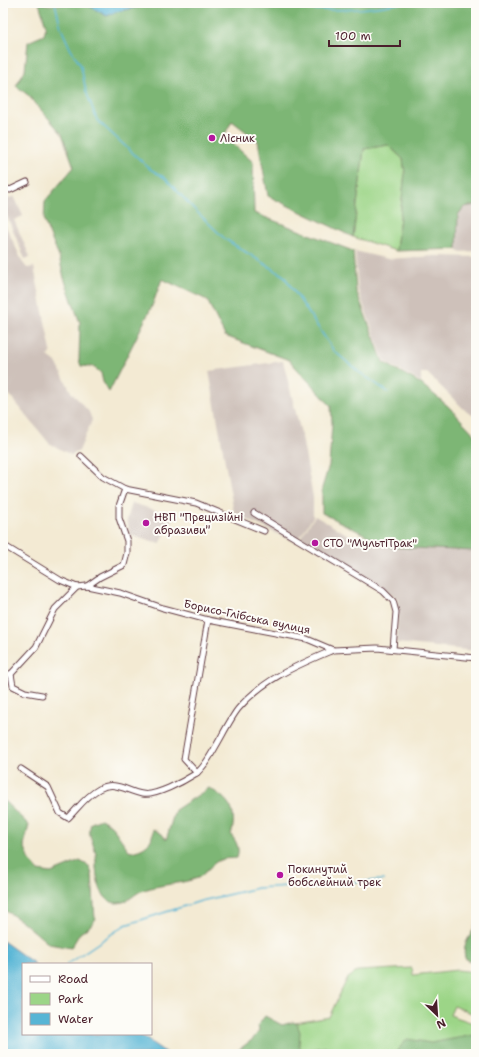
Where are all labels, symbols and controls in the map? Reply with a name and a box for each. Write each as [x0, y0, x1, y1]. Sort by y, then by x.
scale bar [329, 22, 400, 48]
text: 100 m [335, 28, 371, 44]
place label: Лісник [220, 131, 255, 146]
marker: Лісник [207, 133, 217, 143]
place label: НВП "Прецизійні абразиви" [154, 510, 243, 538]
marker: НВП "Прецизійні абразиви" [141, 518, 151, 528]
place label: СТО "МультіТрак" [323, 536, 417, 551]
marker: СТО "МультіТрак" [310, 538, 320, 548]
street label: Борисо-Глібська вулиця [182, 596, 312, 638]
place label: Покинутий бобслейний трек [288, 862, 381, 890]
marker: Покинутий бобслейний трек [275, 870, 285, 880]
legend [22, 963, 152, 1035]
text: Road [58, 971, 89, 987]
text: Park [58, 991, 84, 1007]
north arrow [417, 995, 457, 1035]
text: Water [58, 1011, 94, 1027]
text: N [434, 1015, 448, 1032]

